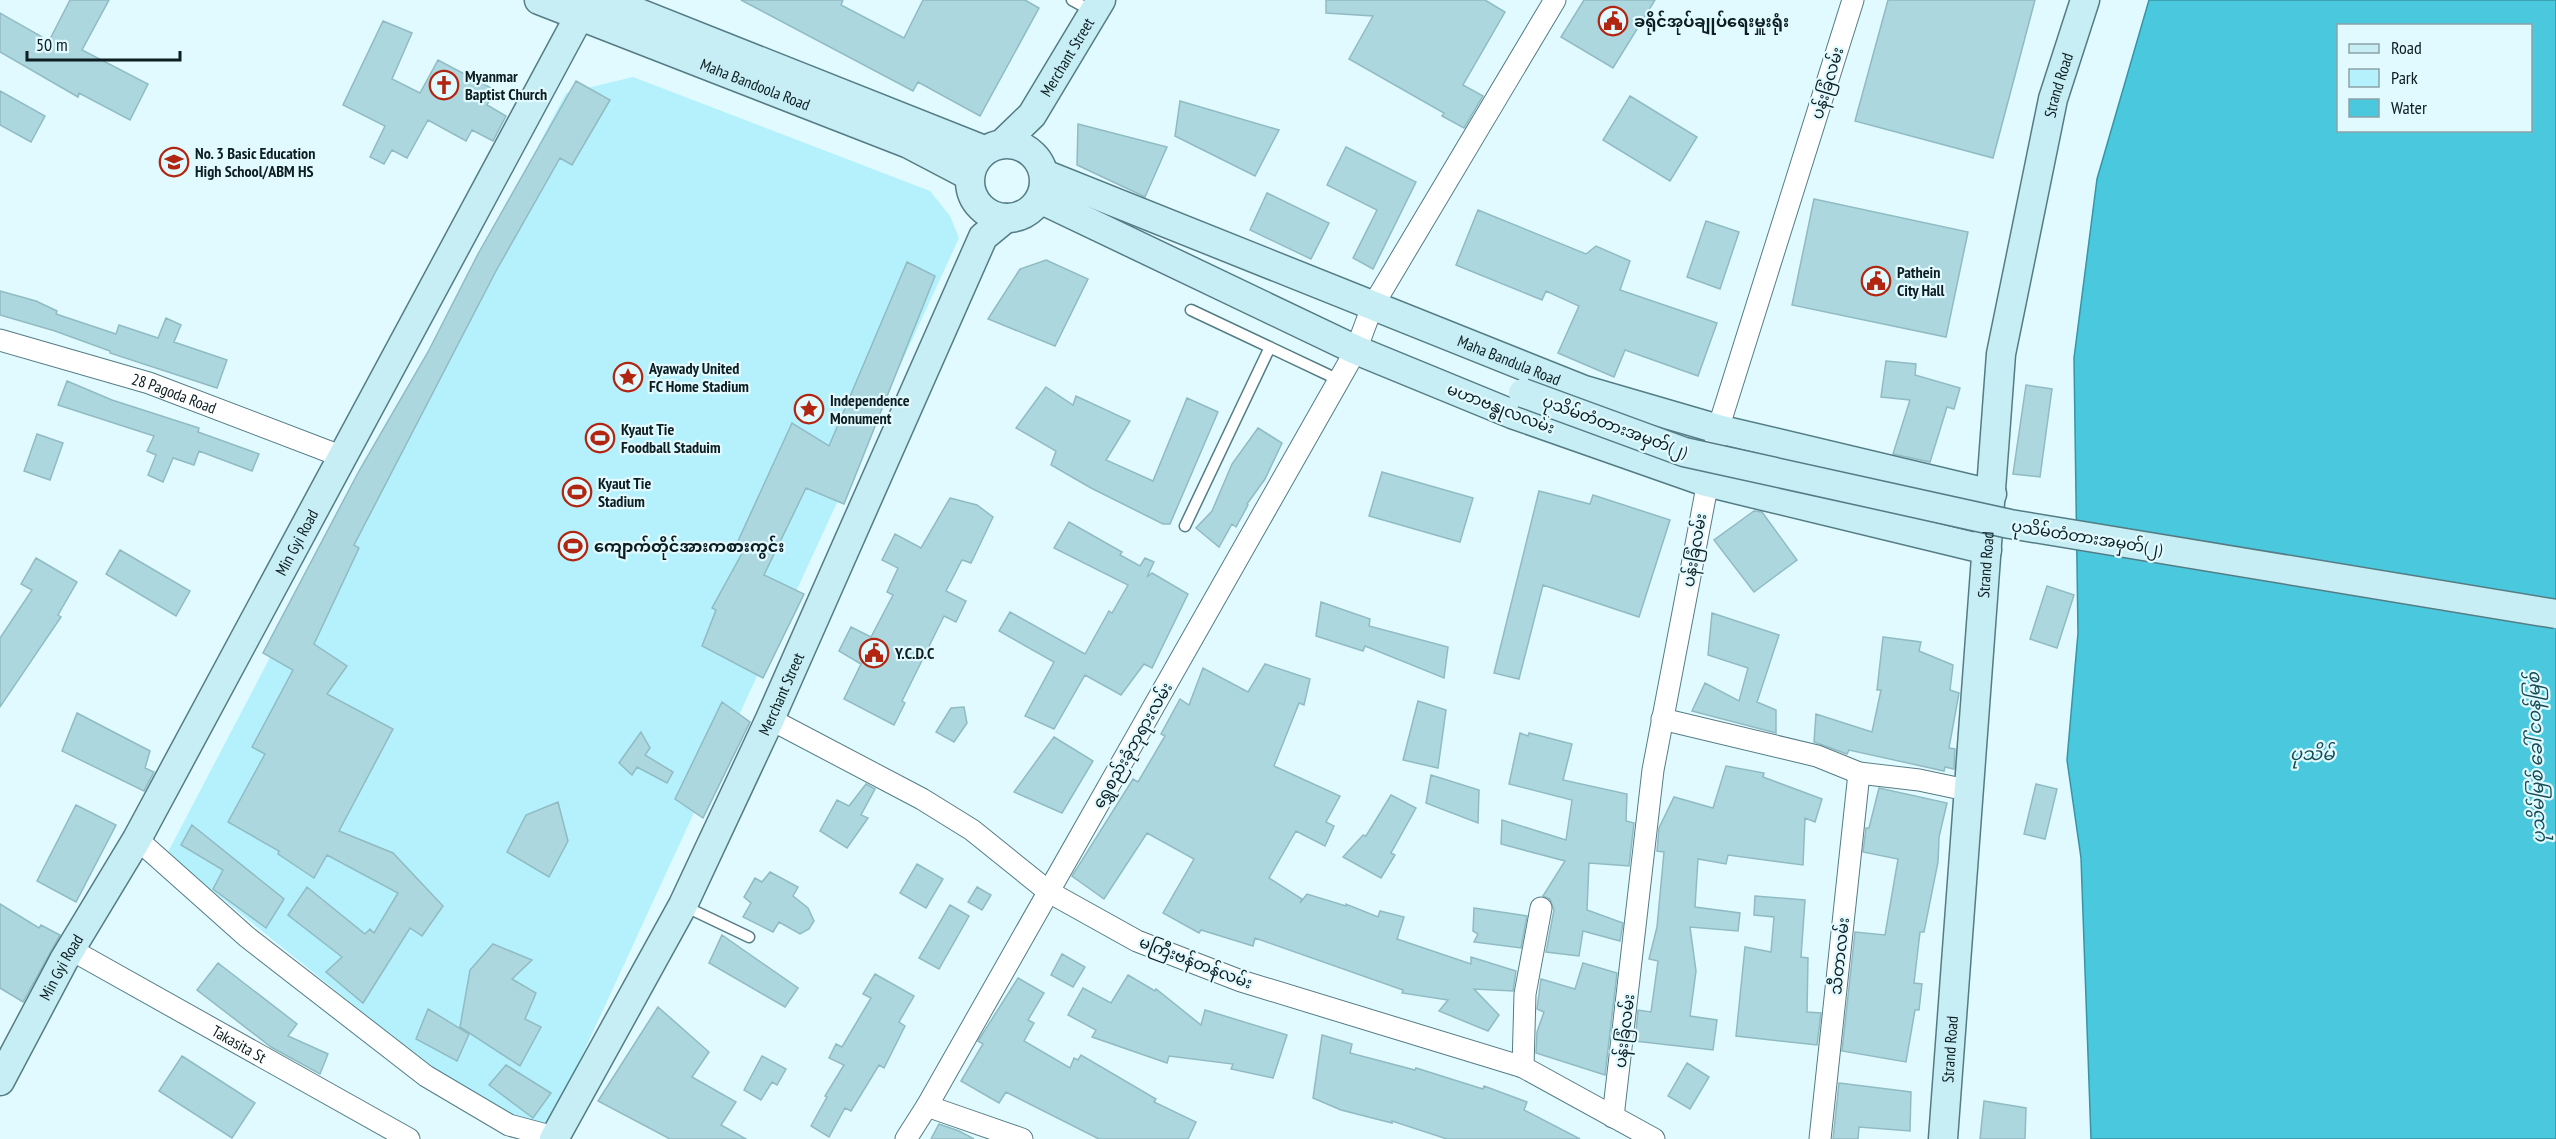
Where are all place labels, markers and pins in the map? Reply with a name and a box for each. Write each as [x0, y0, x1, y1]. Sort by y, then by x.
public building icon: ခရိုင်အုပ်ချုပ်ရေးမှူးရုံး [1597, 5, 1629, 37]
place label: ခရိုင်အုပ်ချုပ်ရေးမှူးရုံး [1634, 10, 1789, 35]
place label: Myanmar Baptist Church [465, 66, 547, 104]
church icon: Myanmar Baptist Church [428, 69, 460, 101]
place label: No. 3 Basic Education High School/ABM HS [195, 143, 315, 181]
school or university icon: No. 3 Basic Education High School/ABM HS [158, 146, 190, 178]
place label: Pathein City Hall [1897, 262, 1944, 300]
public building icon: Pathein City Hall [1860, 265, 1892, 297]
place label: Ayawady United FC Home Stadium [648, 358, 749, 396]
place icon: Ayawady United FC Home Stadium [612, 361, 644, 393]
place label: Independence Monument [830, 390, 910, 428]
place icon: Independence Monument [793, 393, 825, 425]
place label: Kyaut Tie Foodball Staduim [621, 419, 721, 457]
sports icon: Kyaut Tie Foodball Staduim [584, 422, 616, 454]
place label: Kyaut Tie Stadium [598, 473, 651, 511]
sports icon: Kyaut Tie Stadium [561, 476, 593, 508]
sports icon: ကျောက်တိုင်အားကစားကွင်း [557, 530, 589, 562]
place label: ကျောက်တိုင်အားကစားကွင်း [594, 535, 784, 560]
public building icon: Y.C.D.C [858, 637, 890, 669]
place label: Y.C.D.C [894, 643, 935, 663]

